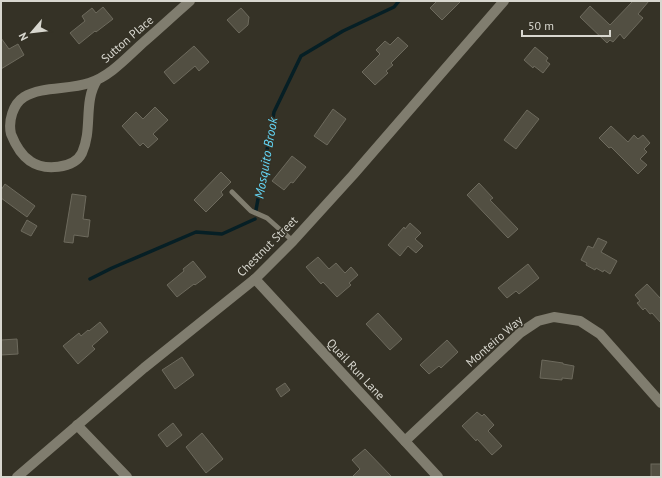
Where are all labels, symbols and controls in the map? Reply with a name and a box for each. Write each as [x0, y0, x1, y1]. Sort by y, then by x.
north arrow [12, 12, 52, 52]
street label: Sutton Place [98, 12, 156, 66]
scale bar [522, 12, 610, 38]
text: 50 m [528, 18, 554, 33]
text: N [15, 30, 31, 43]
water label: Mosquito Brook [250, 115, 282, 200]
street label: Chestnut Street [234, 213, 300, 279]
street label: Monteiro Way [463, 312, 526, 370]
street label: Quail Run Lane [324, 335, 388, 403]

